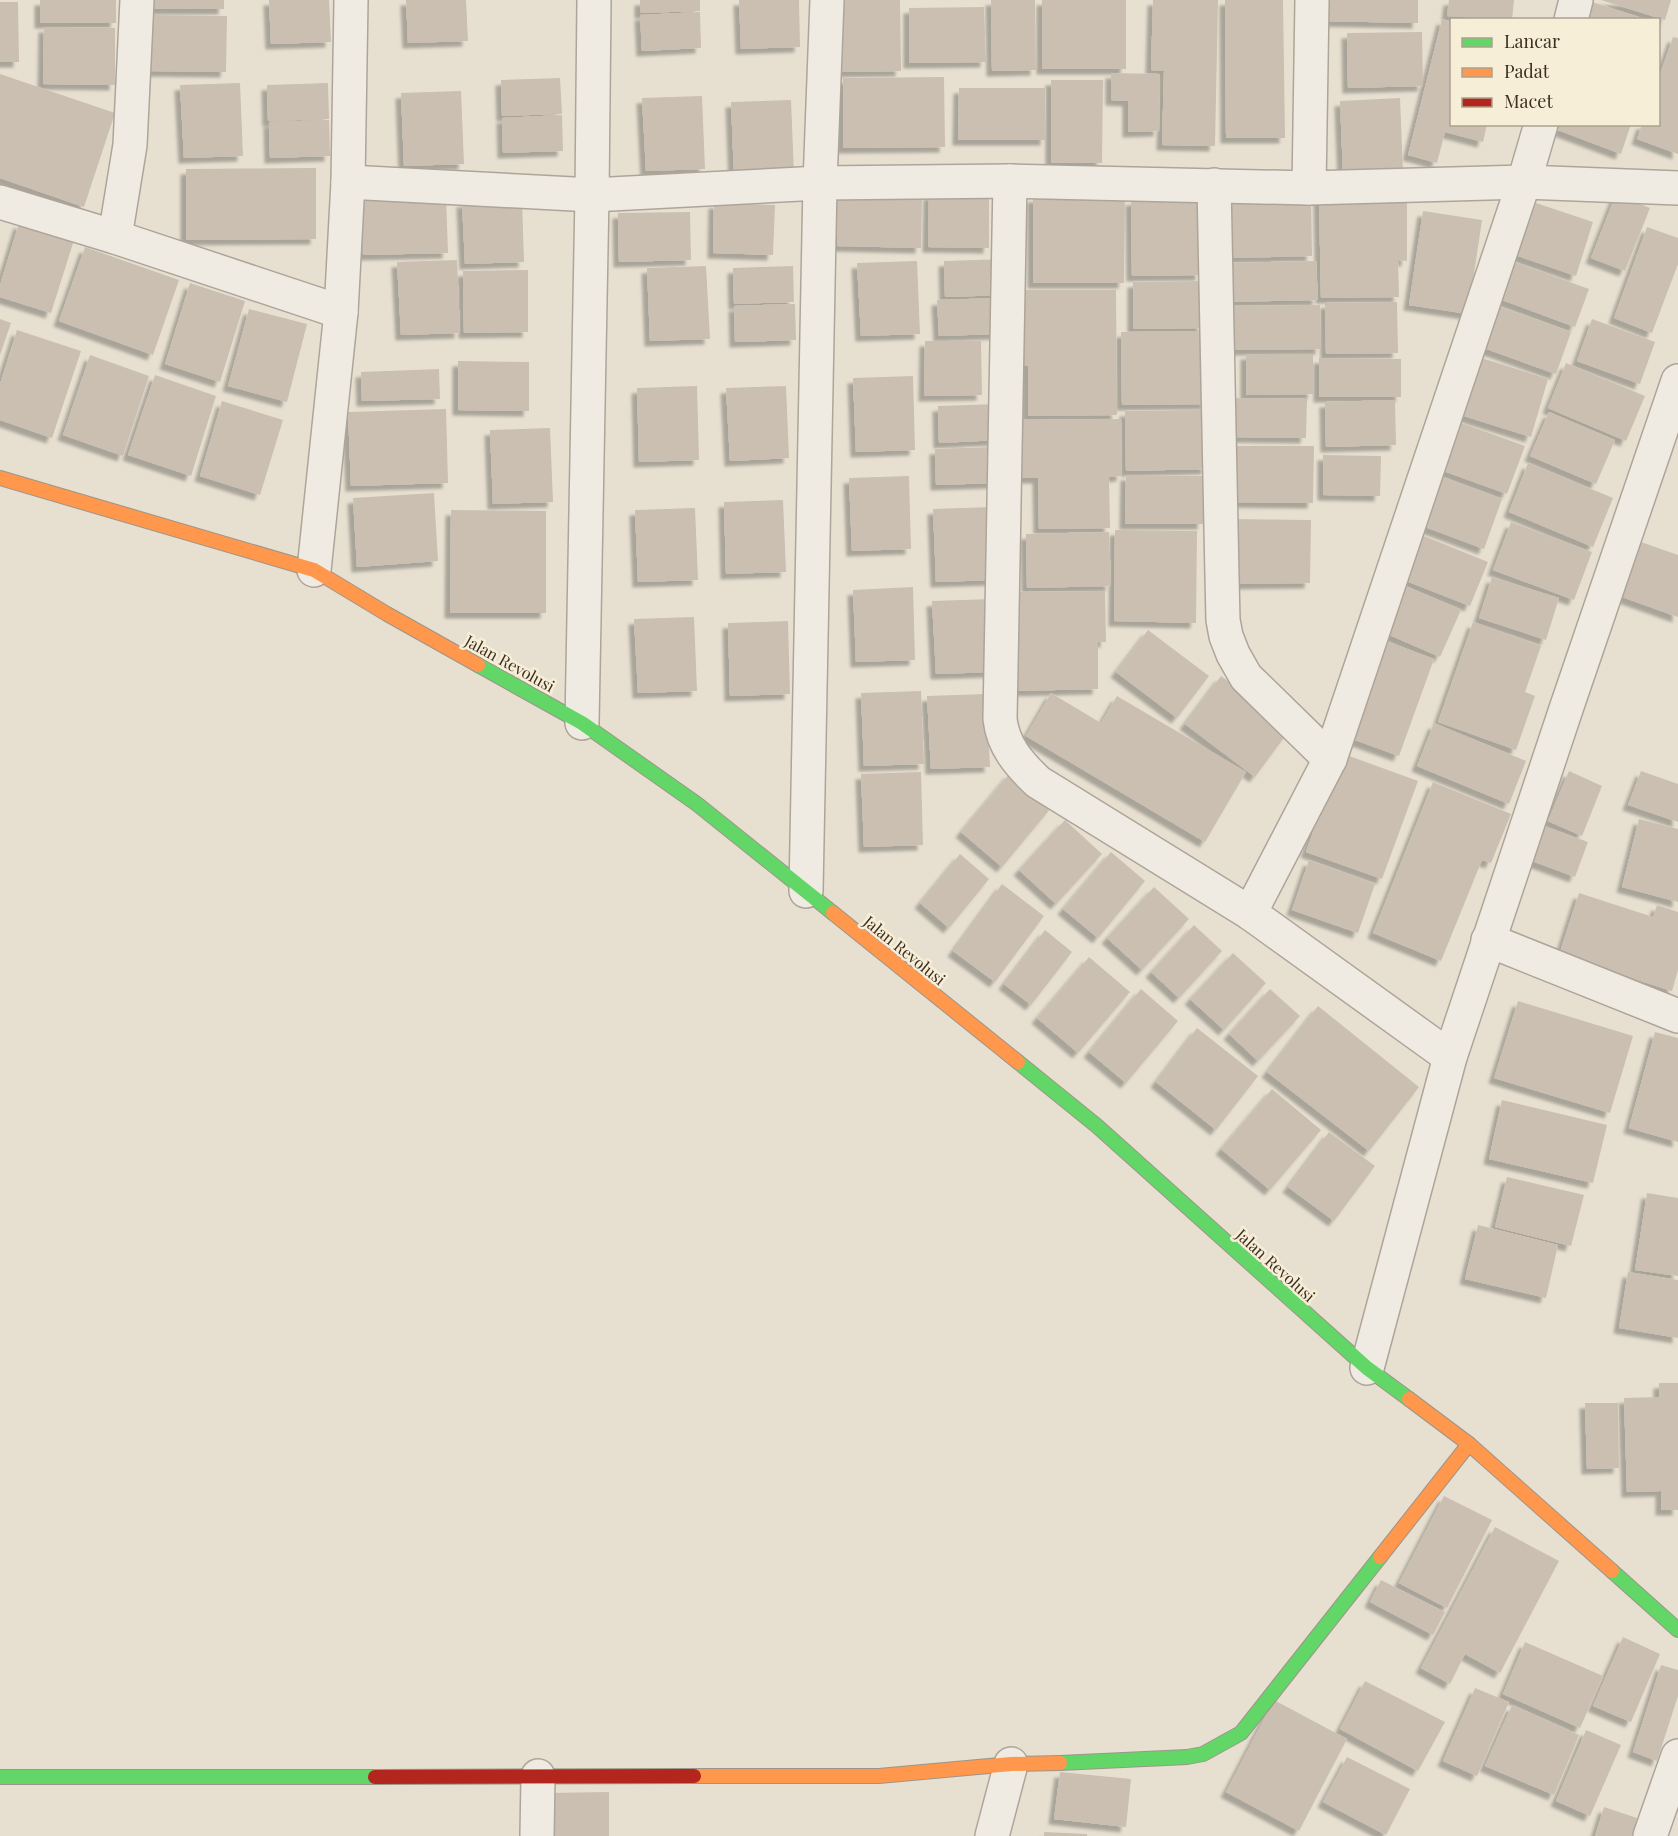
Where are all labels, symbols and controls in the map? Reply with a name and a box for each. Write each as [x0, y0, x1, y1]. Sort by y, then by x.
legend [1450, 18, 1660, 126]
text: Lancar [1504, 29, 1560, 53]
text: Padat [1504, 59, 1550, 83]
text: Macet [1504, 89, 1553, 113]
street label: Jalan Revolusi [461, 629, 559, 696]
street label: Jalan Revolusi [859, 910, 950, 990]
street label: Jalan Revolusi [1231, 1223, 1320, 1306]

